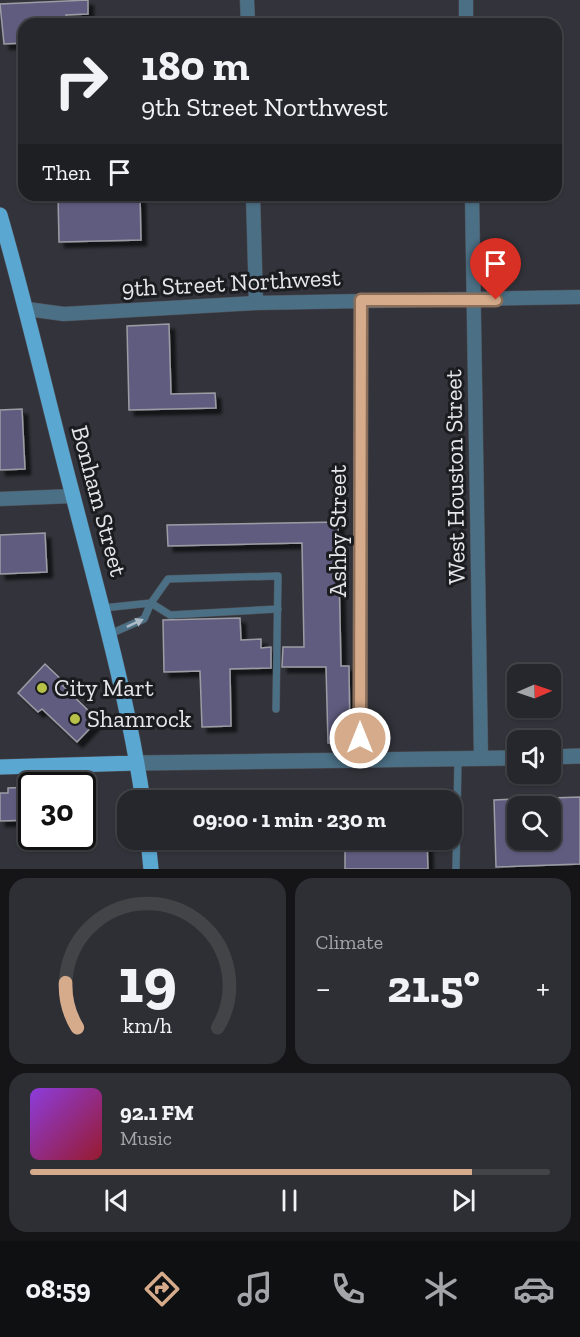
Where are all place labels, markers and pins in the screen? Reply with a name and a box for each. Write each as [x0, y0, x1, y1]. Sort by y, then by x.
pin [470, 238, 521, 300]
place label: City Mart [54, 673, 154, 702]
marker: City Mart [35, 681, 49, 695]
place label: Shamrock [87, 704, 192, 733]
marker: Shamrock [68, 712, 82, 726]

